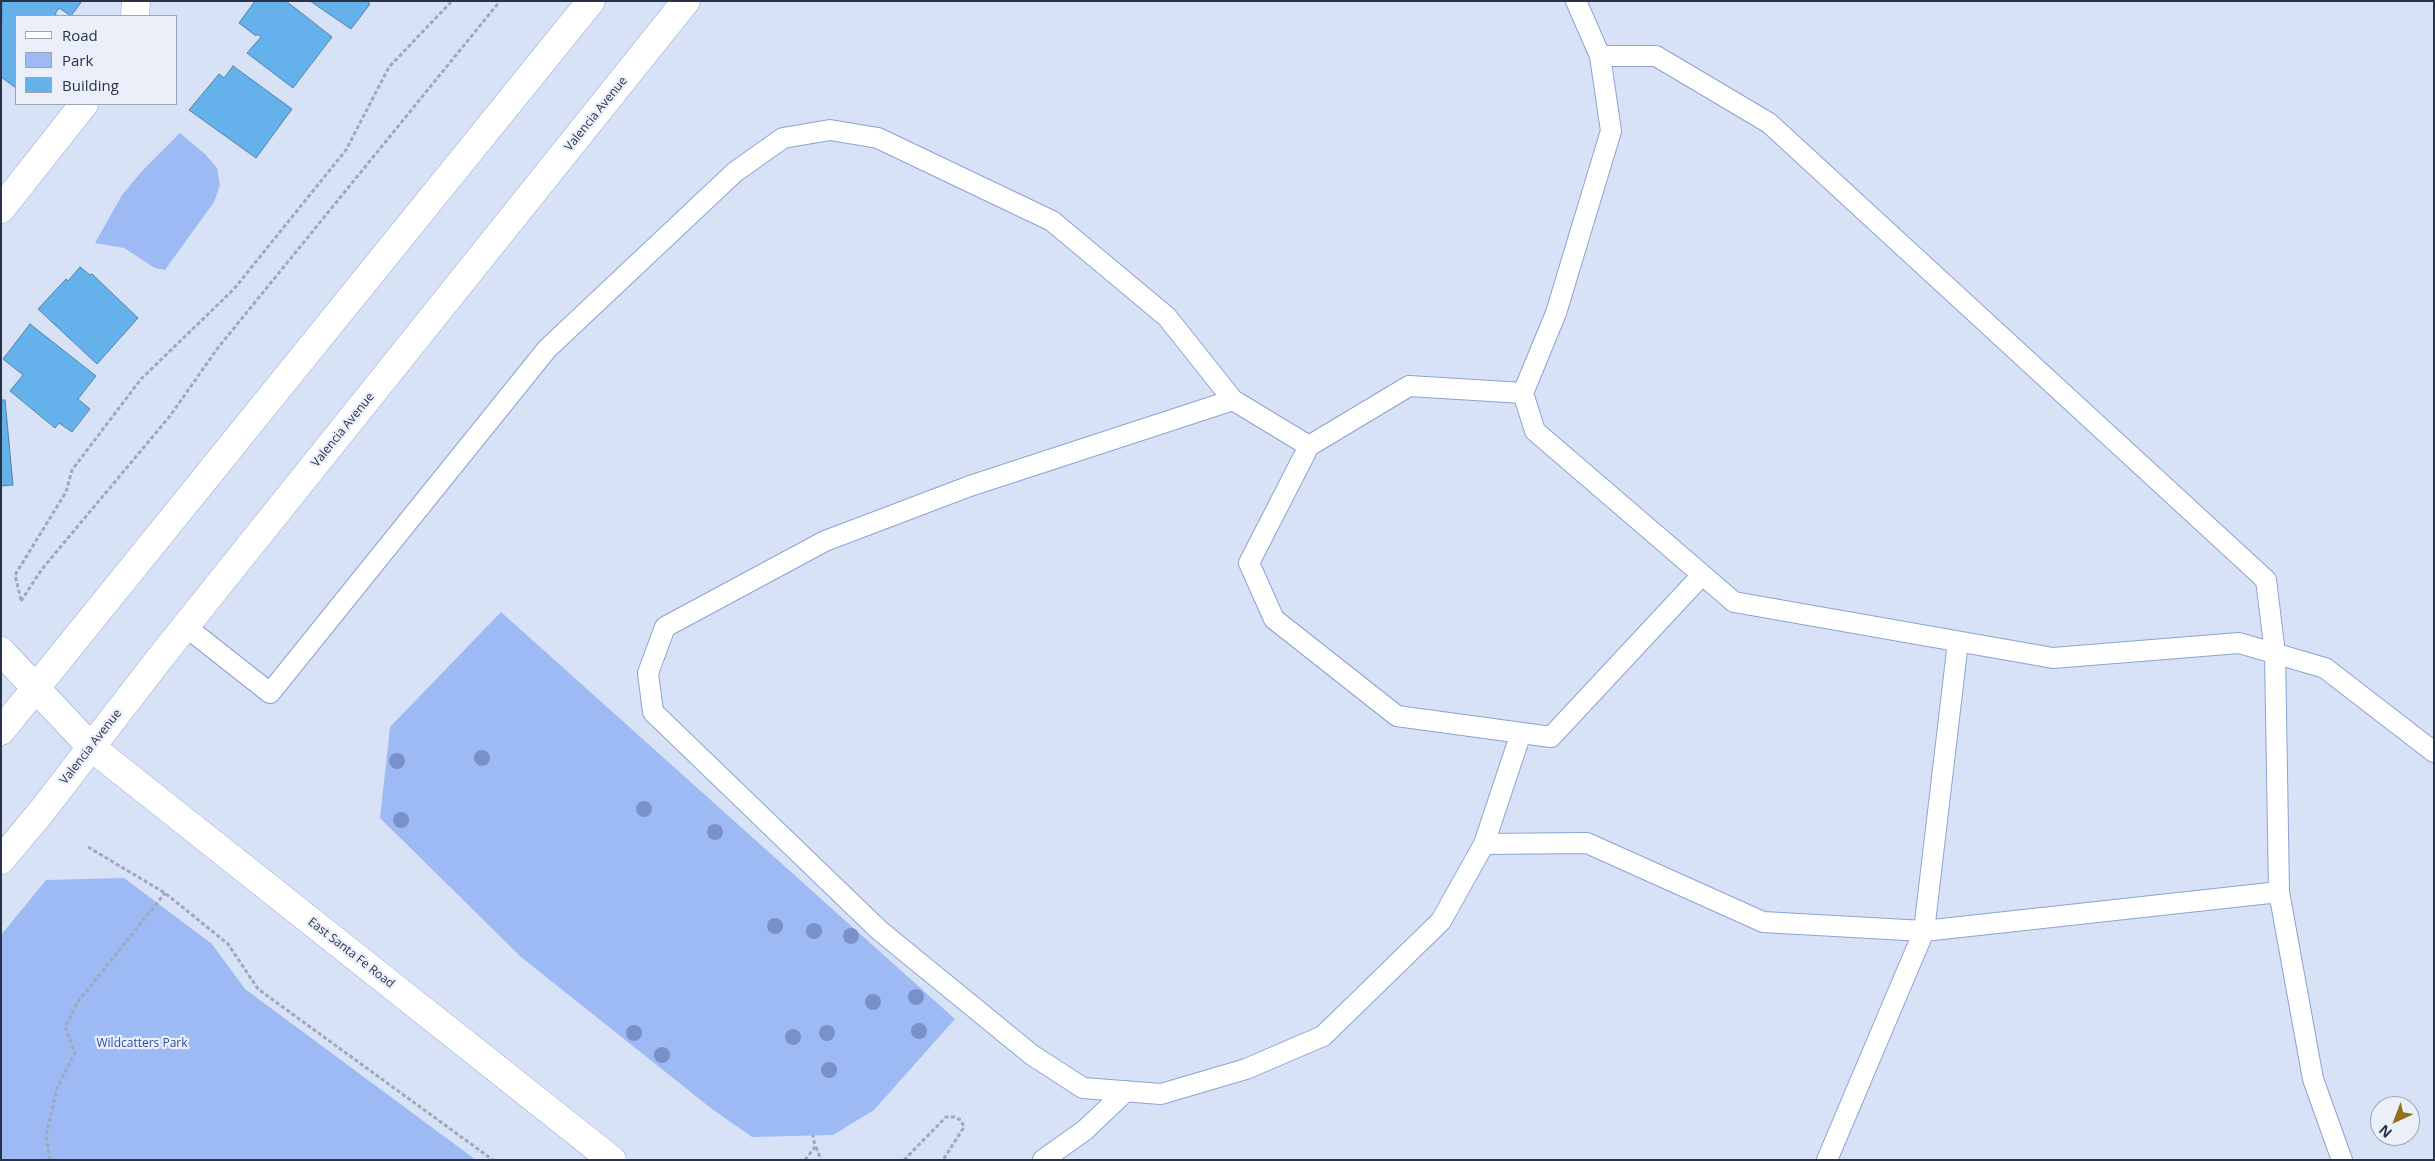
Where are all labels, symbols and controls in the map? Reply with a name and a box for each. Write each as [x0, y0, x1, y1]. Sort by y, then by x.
legend [15, 15, 178, 105]
text: Road [62, 25, 98, 45]
text: Park [62, 50, 93, 70]
street label: Valencia Avenue [562, 74, 630, 154]
text: Building [62, 75, 119, 95]
street label: Valencia Avenue [309, 390, 377, 470]
street label: Valencia Avenue [57, 707, 125, 787]
street label: East Santa Fe Road [305, 915, 397, 991]
park label: Wildcatters Park [96, 1037, 188, 1051]
north arrow [2370, 1096, 2420, 1146]
text: N [2374, 1121, 2396, 1142]

